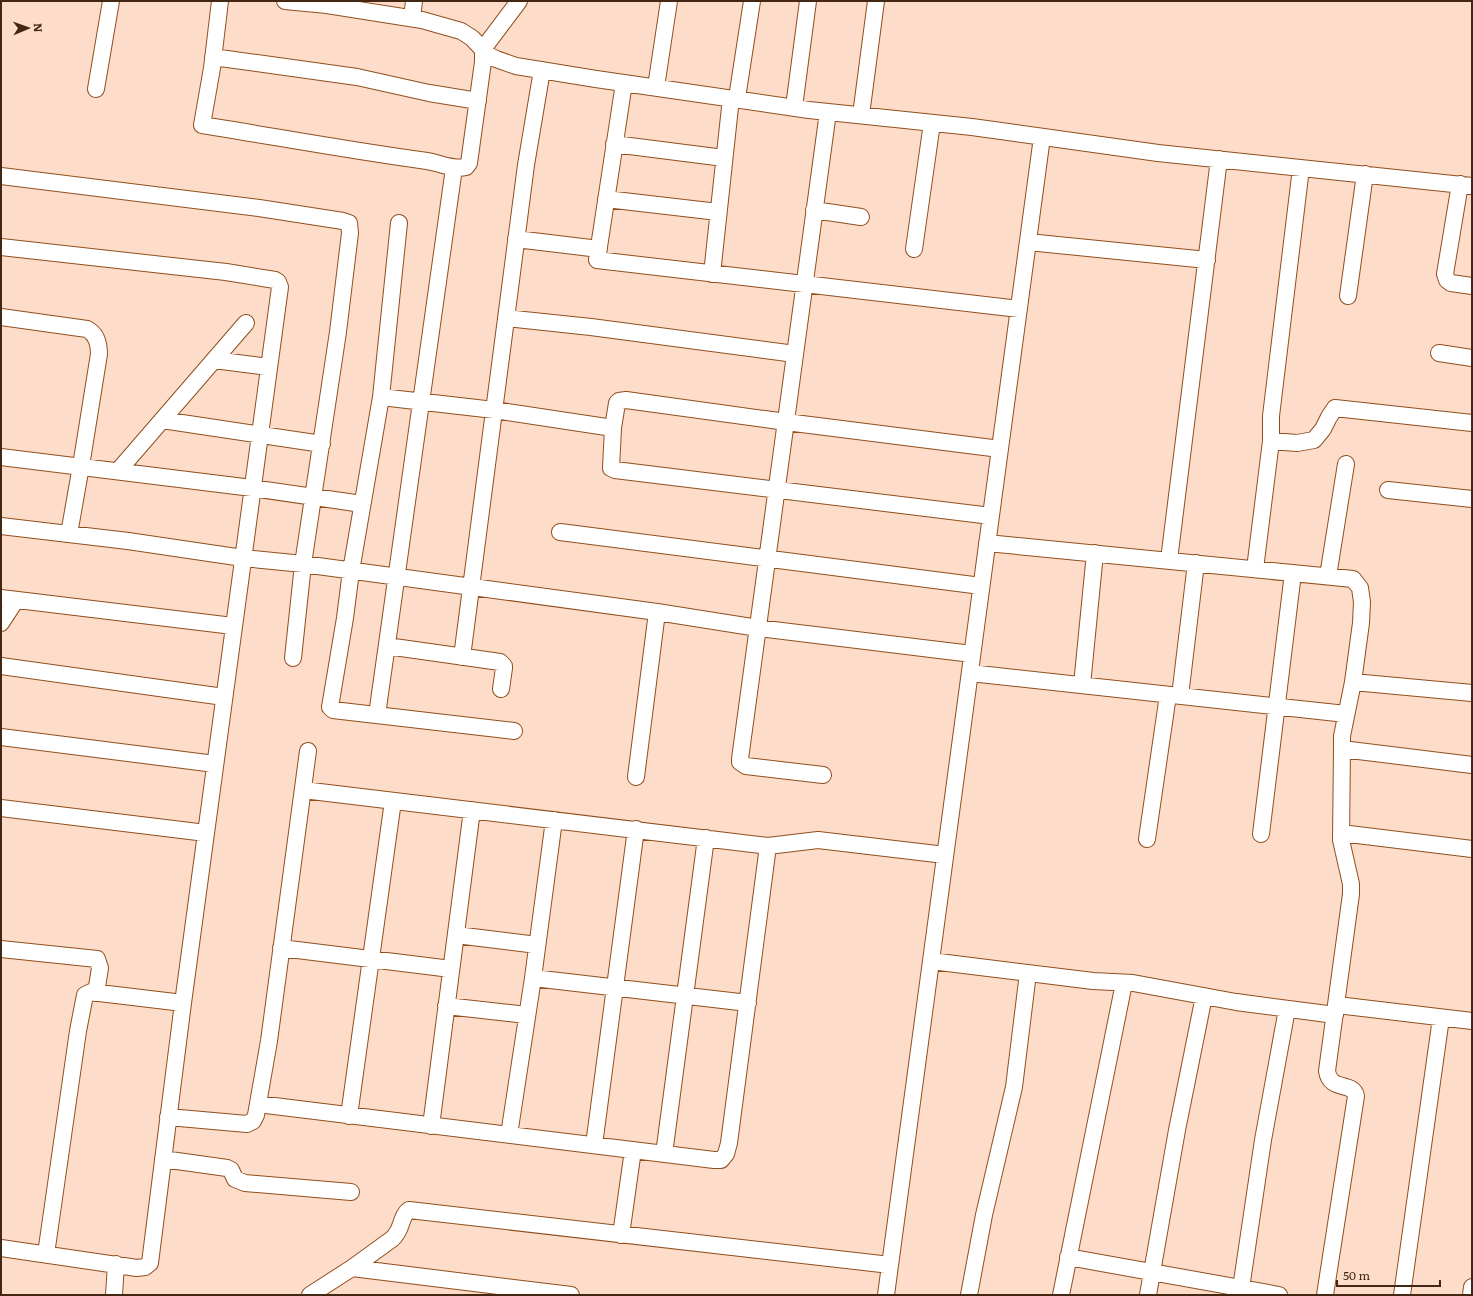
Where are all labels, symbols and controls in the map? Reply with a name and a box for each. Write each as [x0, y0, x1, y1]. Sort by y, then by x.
north arrow [8, 8, 48, 48]
text: N [31, 23, 47, 33]
scale bar [1337, 1262, 1440, 1288]
text: 50 m [1343, 1266, 1370, 1284]

